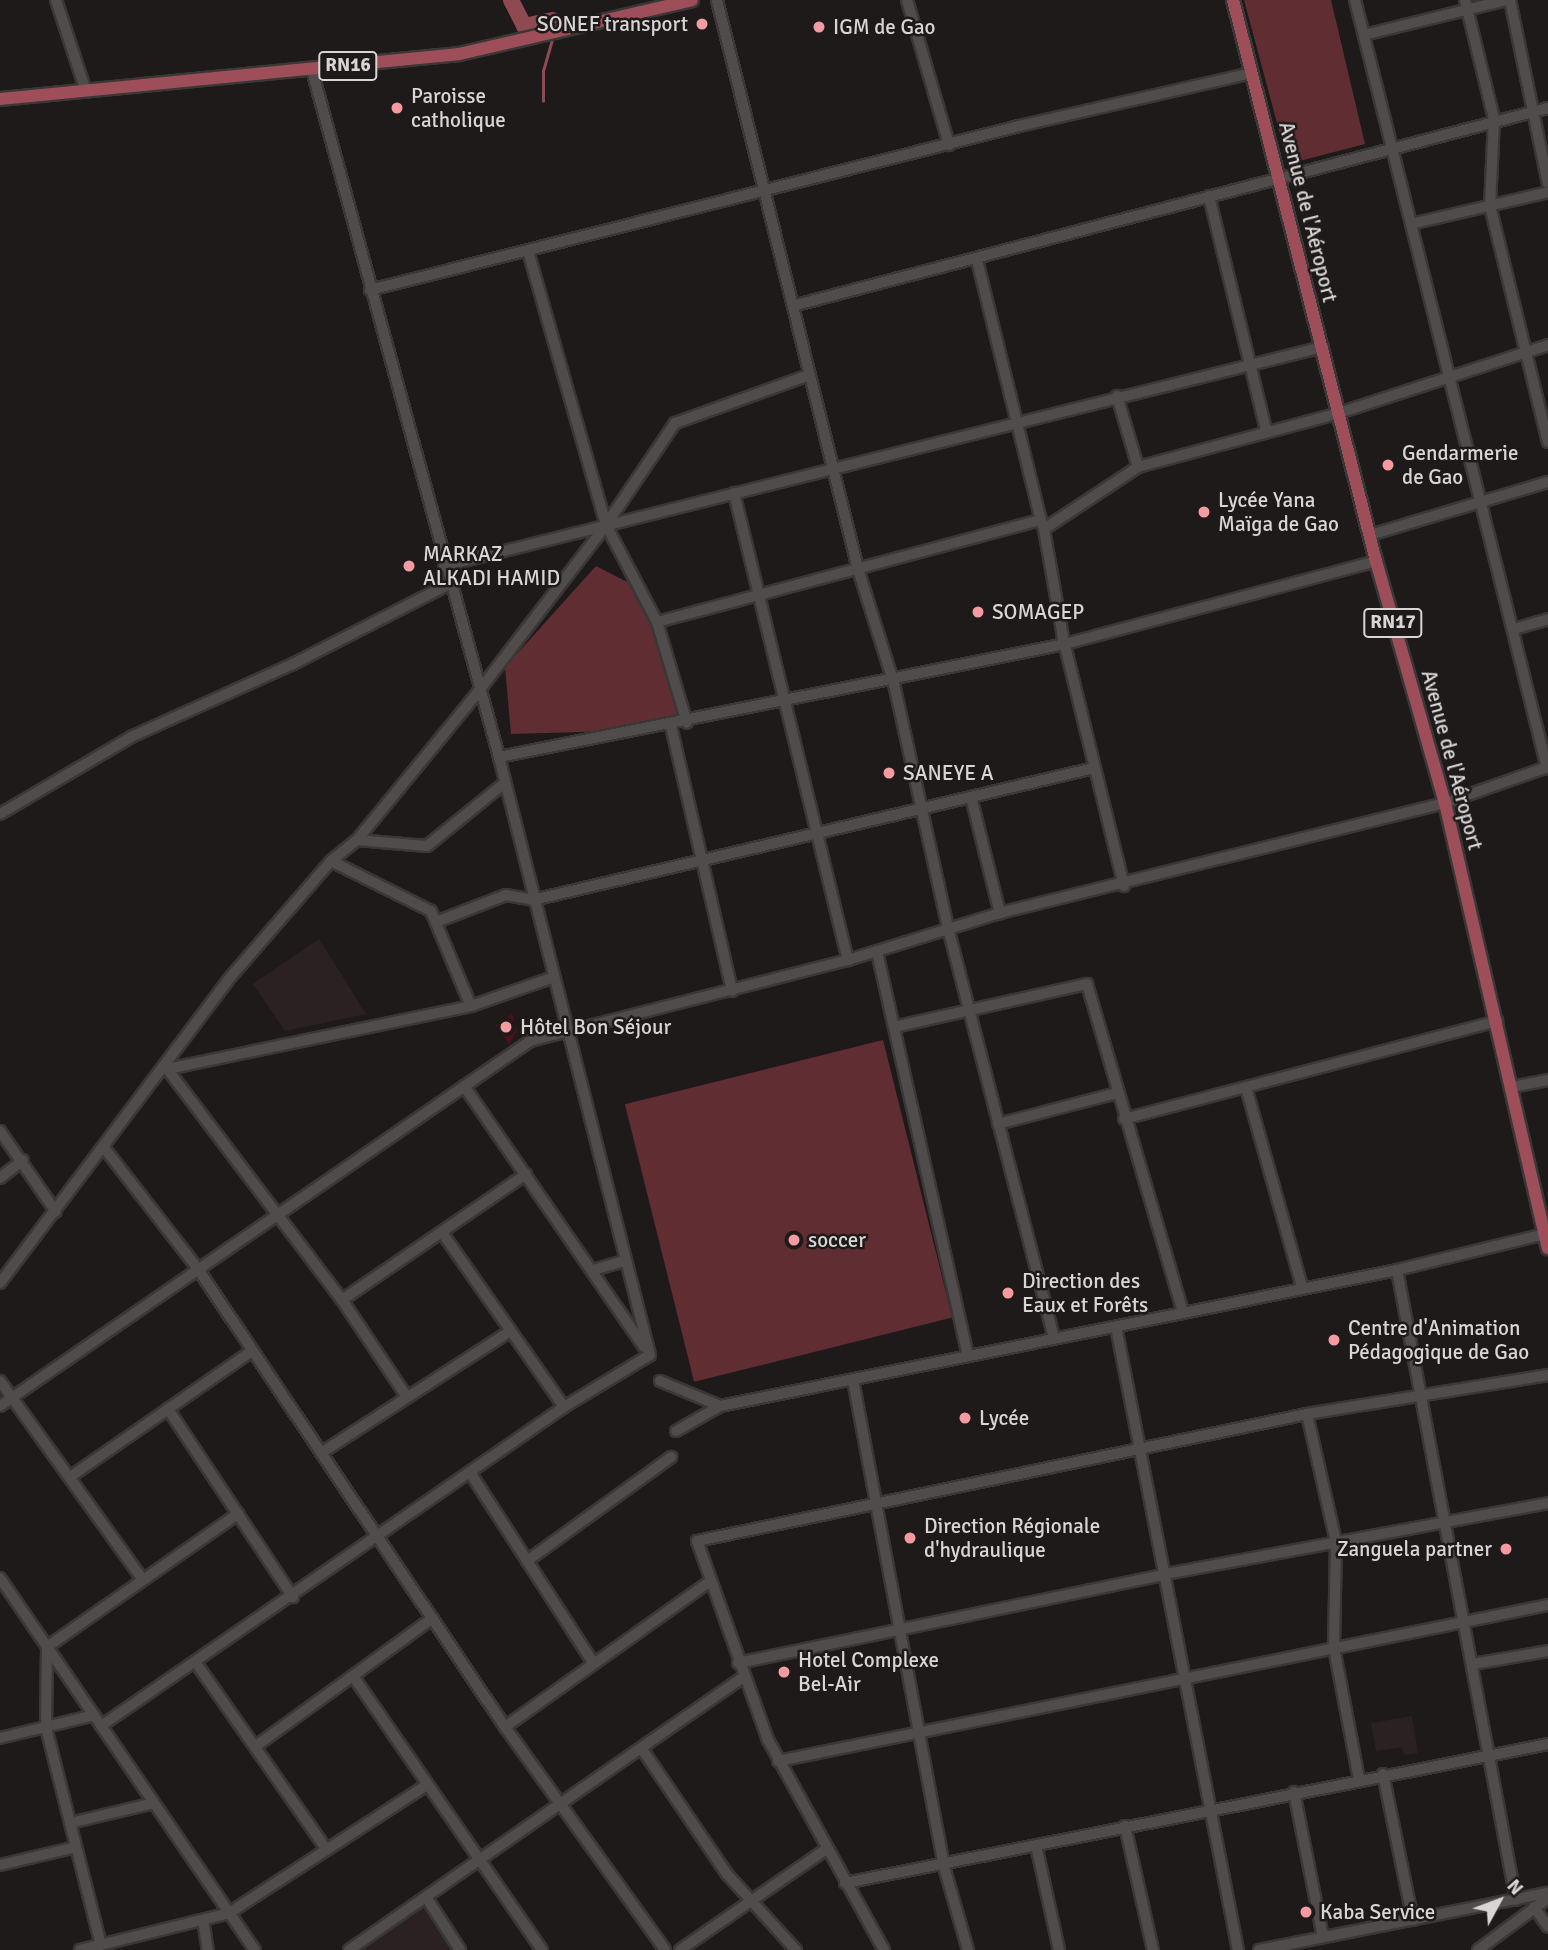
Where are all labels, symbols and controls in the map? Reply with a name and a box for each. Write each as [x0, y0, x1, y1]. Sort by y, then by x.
place label: SONEF transport [537, 11, 688, 37]
place label: IGM de Gao [833, 14, 935, 40]
marker: SONEF transport [694, 16, 710, 32]
marker: IGM de Gao [811, 19, 827, 35]
road number: RN16 [318, 50, 378, 82]
place label: Paroisse catholique [411, 83, 506, 133]
marker: Paroisse catholique [389, 100, 405, 116]
street label: Avenue de l'Aéroport [1273, 119, 1343, 305]
place label: Gendarmerie de Gao [1402, 440, 1519, 490]
marker: Gendarmerie de Gao [1380, 457, 1396, 473]
place label: Lycée Yana Maïga de Gao [1218, 487, 1339, 537]
marker: Lycée Yana Maïga de Gao [1196, 504, 1212, 520]
place label: MARKAZ ALKADI HAMID [423, 541, 560, 591]
marker: MARKAZ ALKADI HAMID [401, 558, 417, 574]
place label: SOMAGEP [992, 599, 1084, 625]
marker: SOMAGEP [970, 604, 986, 620]
road number: RN17 [1363, 608, 1423, 638]
street label: Avenue de l'Aéroport [1416, 667, 1488, 853]
place label: SANEYE A [903, 760, 994, 786]
marker: SANEYE A [881, 765, 897, 781]
place label: Hôtel Bon Séjour [520, 1014, 671, 1040]
marker: Hôtel Bon Séjour [498, 1019, 514, 1035]
place label: soccer [808, 1227, 866, 1253]
marker: soccer [786, 1232, 802, 1248]
place label: Direction des Eaux et Forêts [1022, 1268, 1148, 1318]
marker: Direction des Eaux et Forêts [1000, 1285, 1016, 1301]
place label: Centre d'Animation Pédagogique de Gao [1348, 1315, 1529, 1365]
marker: Centre d'Animation Pédagogique de Gao [1326, 1332, 1342, 1348]
place label: Lycée [979, 1405, 1029, 1431]
marker: Lycée [957, 1410, 973, 1426]
place label: Direction Régionale d'hydraulique [924, 1513, 1100, 1563]
marker: Direction Régionale d'hydraulique [902, 1530, 918, 1546]
place label: Zanguela partner [1337, 1536, 1492, 1562]
marker: Zanguela partner [1498, 1541, 1514, 1557]
place label: Hotel Complexe Bel-Air [798, 1647, 939, 1697]
marker: Hotel Complexe Bel-Air [776, 1664, 792, 1680]
north arrow [1464, 1866, 1534, 1936]
text: N [1501, 1874, 1528, 1900]
place label: Kaba Service [1320, 1899, 1435, 1925]
marker: Kaba Service [1298, 1904, 1314, 1920]

